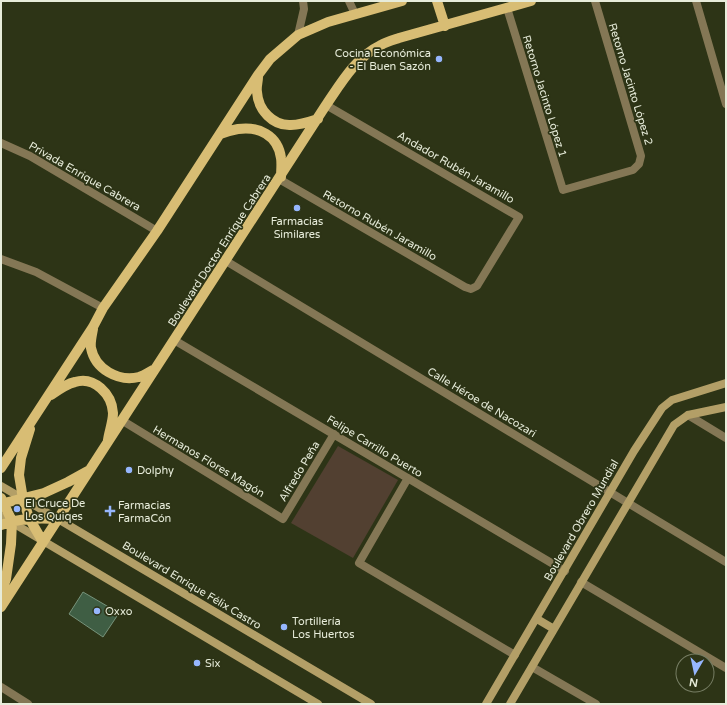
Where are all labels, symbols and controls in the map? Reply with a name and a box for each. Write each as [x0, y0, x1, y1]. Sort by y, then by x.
street label: Retorno Jacinto López 2 [606, 22, 655, 147]
street label: Retorno Jacinto López 1 [520, 34, 569, 159]
place label: Cocina Económica - El Buen Sazón [335, 47, 431, 73]
marker: Cocina Económica - El Buen Sazón [434, 54, 444, 64]
street label: Andador Rubén Jaramillo [395, 129, 517, 206]
street label: Privada Enrique Cabrera [27, 139, 143, 214]
street label: Boulevard Doctor Enrique Cabrera [165, 172, 274, 329]
street label: Retorno Rubén Jaramillo [321, 187, 439, 264]
marker: Farmacias Similares [292, 203, 302, 213]
place label: Farmacias Similares [271, 215, 323, 241]
street label: Calle Héroe de Nacozari [425, 365, 539, 440]
street label: Felipe Carrillo Puerto [325, 413, 425, 480]
street label: Hermanos Flores Magón [151, 423, 267, 500]
street label: Alfredo Peña [276, 439, 323, 504]
street label: Boulevard Obrero Mundial [541, 457, 622, 583]
place label: Dolphy [137, 464, 174, 477]
marker: Dolphy [124, 465, 134, 475]
place label: El Cruce De Los Quiqes [25, 497, 85, 523]
place label: Farmacias FarmaCón [118, 499, 171, 525]
marker: El Cruce De Los Quiqes [12, 504, 22, 514]
marker: Farmacias FarmaCón [105, 506, 115, 516]
street label: Boulevard Enrique Félix Castro [120, 539, 264, 632]
place label: Oxxo [105, 605, 133, 618]
marker: Oxxo [92, 606, 102, 616]
place label: Tortillería Los Huertos [292, 615, 355, 641]
marker: Tortillería Los Huertos [279, 622, 289, 632]
north arrow [675, 653, 715, 693]
place label: Six [205, 657, 220, 670]
marker: Six [192, 658, 202, 668]
text: N [688, 675, 699, 689]

